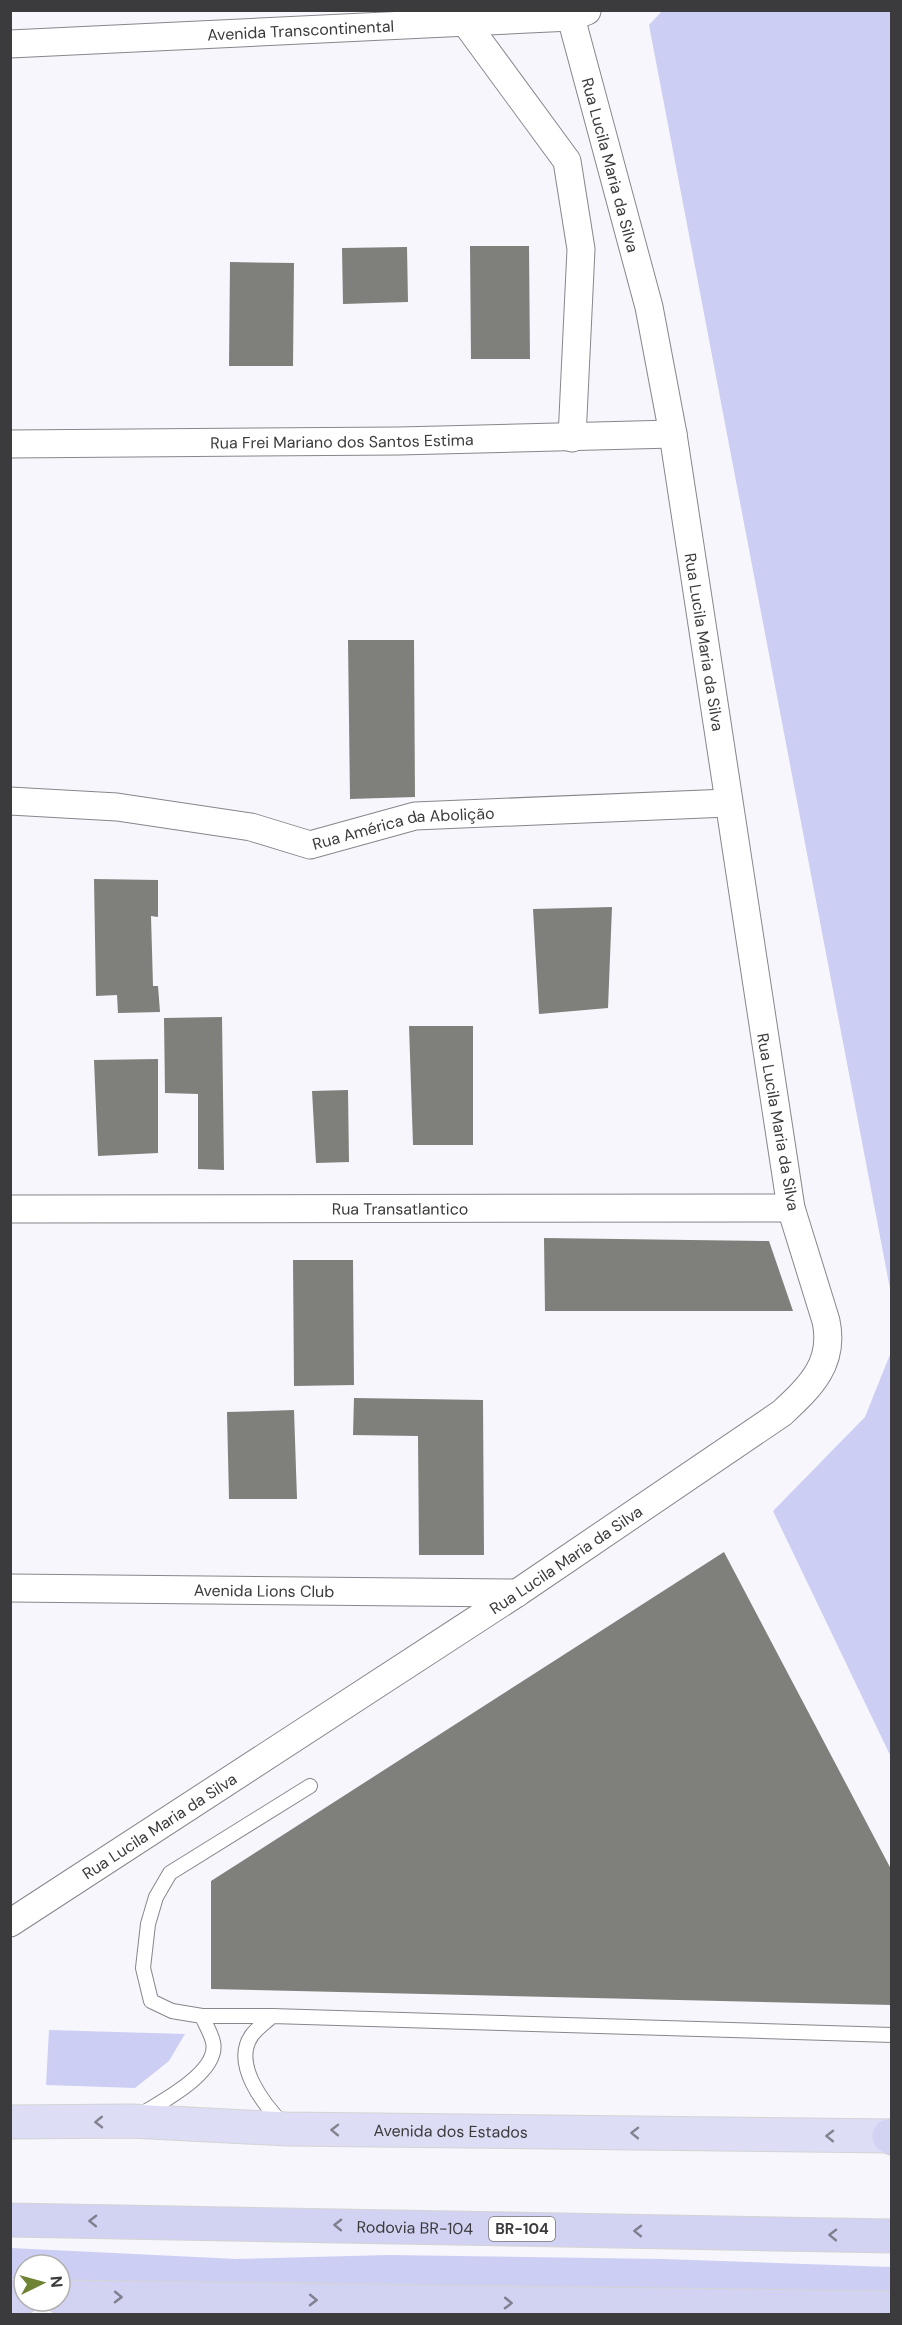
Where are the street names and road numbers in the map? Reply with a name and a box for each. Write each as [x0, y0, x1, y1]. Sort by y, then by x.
street label: Avenida Transcontinental [207, 15, 395, 45]
street label: Rua Lucila Maria da Silva [577, 75, 643, 255]
street label: Rua Frei Mariano dos Santos Estima [210, 429, 474, 453]
street label: Rua Lucila Maria da Silva [680, 551, 728, 733]
street label: Rua América da Abolição [310, 802, 495, 854]
street label: Rua Lucila Maria da Silva [752, 1032, 804, 1212]
street label: Rua Transatlantico [332, 1198, 468, 1219]
street label: Rua Lucila Maria da Silva [485, 1500, 646, 1619]
street label: Avenida Lions Club [194, 1579, 334, 1602]
street label: Rua Lucila Maria da Silva [78, 1768, 240, 1884]
street label: Avenida dos Estados [374, 2120, 528, 2142]
street label: Rodovia BR-104 [357, 2216, 474, 2239]
road number: BR-104 [489, 2217, 555, 2241]

